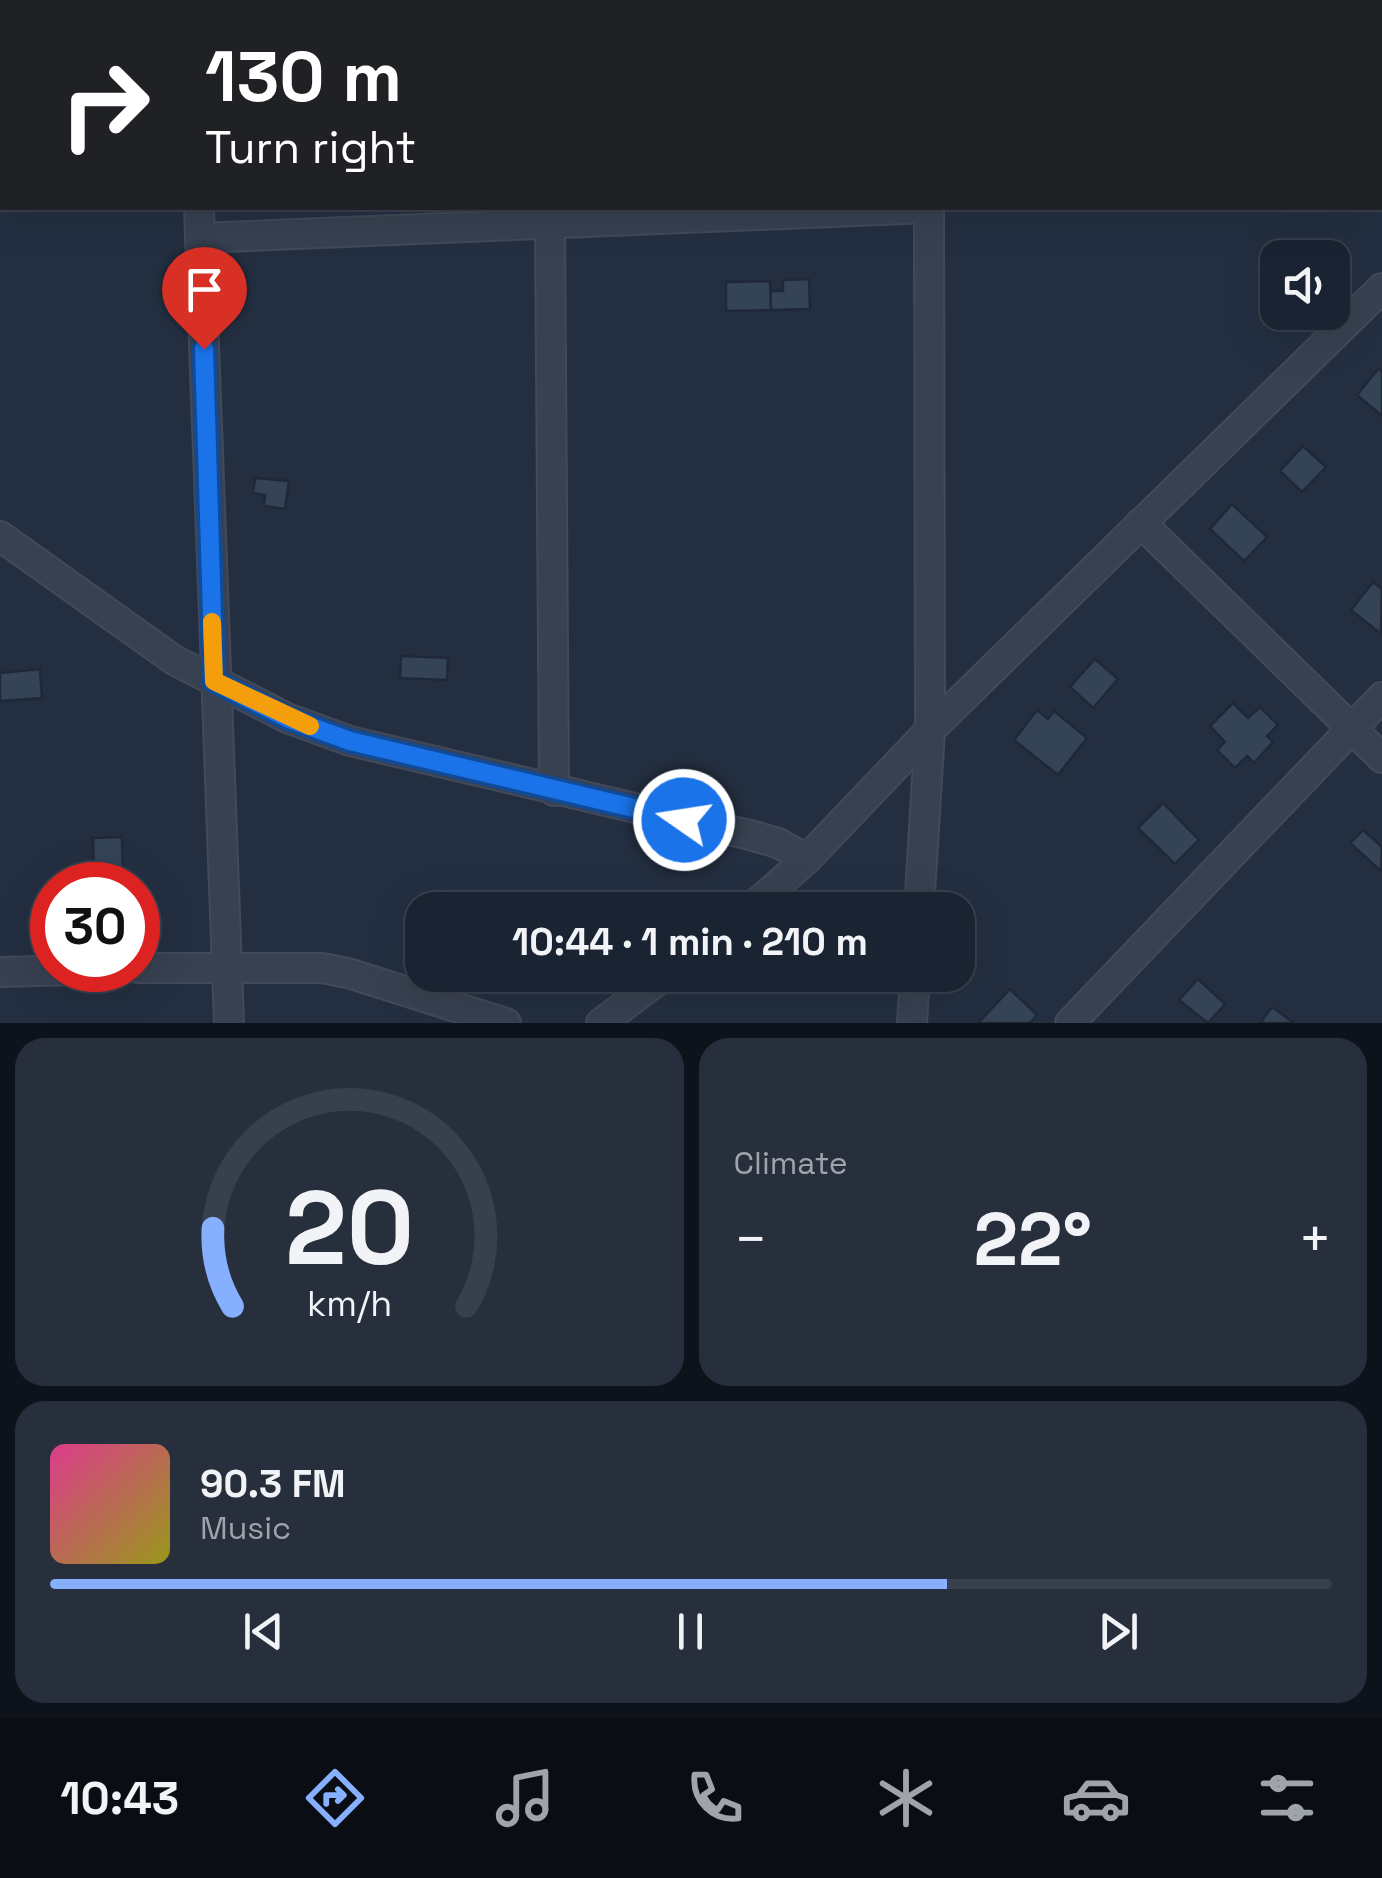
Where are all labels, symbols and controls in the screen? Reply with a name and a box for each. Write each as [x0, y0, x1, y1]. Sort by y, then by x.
text: 130 m [205, 32, 402, 121]
icon: right [40, 40, 170, 170]
text: Turn right [205, 119, 416, 176]
map controls [1260, 240, 1350, 330]
button: sound [1260, 240, 1350, 330]
pin [162, 247, 247, 350]
icon: arrive [177, 262, 232, 317]
position arrow [632, 768, 736, 872]
speed limit sign: 30 [30, 862, 160, 992]
text: 10:44 · 1 min · 210 m [512, 918, 868, 966]
text: Climate [734, 1143, 848, 1183]
text: 20 [285, 1162, 414, 1294]
text: 22° [973, 1191, 1092, 1287]
text: − [734, 1204, 768, 1274]
text: + [1298, 1204, 1332, 1274]
text: km/h [307, 1281, 392, 1326]
text: 90.3 FM [200, 1460, 346, 1508]
text: Music [200, 1508, 291, 1548]
icon: previous [236, 1604, 291, 1659]
icon: pause [663, 1604, 718, 1659]
icon: next [1091, 1604, 1146, 1659]
icon: directions [300, 1763, 370, 1833]
icon: music [490, 1763, 560, 1833]
icon: phone [680, 1763, 750, 1833]
icon: climate [871, 1763, 941, 1833]
icon: car [1061, 1763, 1131, 1833]
icon: filters [1252, 1763, 1322, 1833]
text: 10:43 [60, 1770, 179, 1827]

